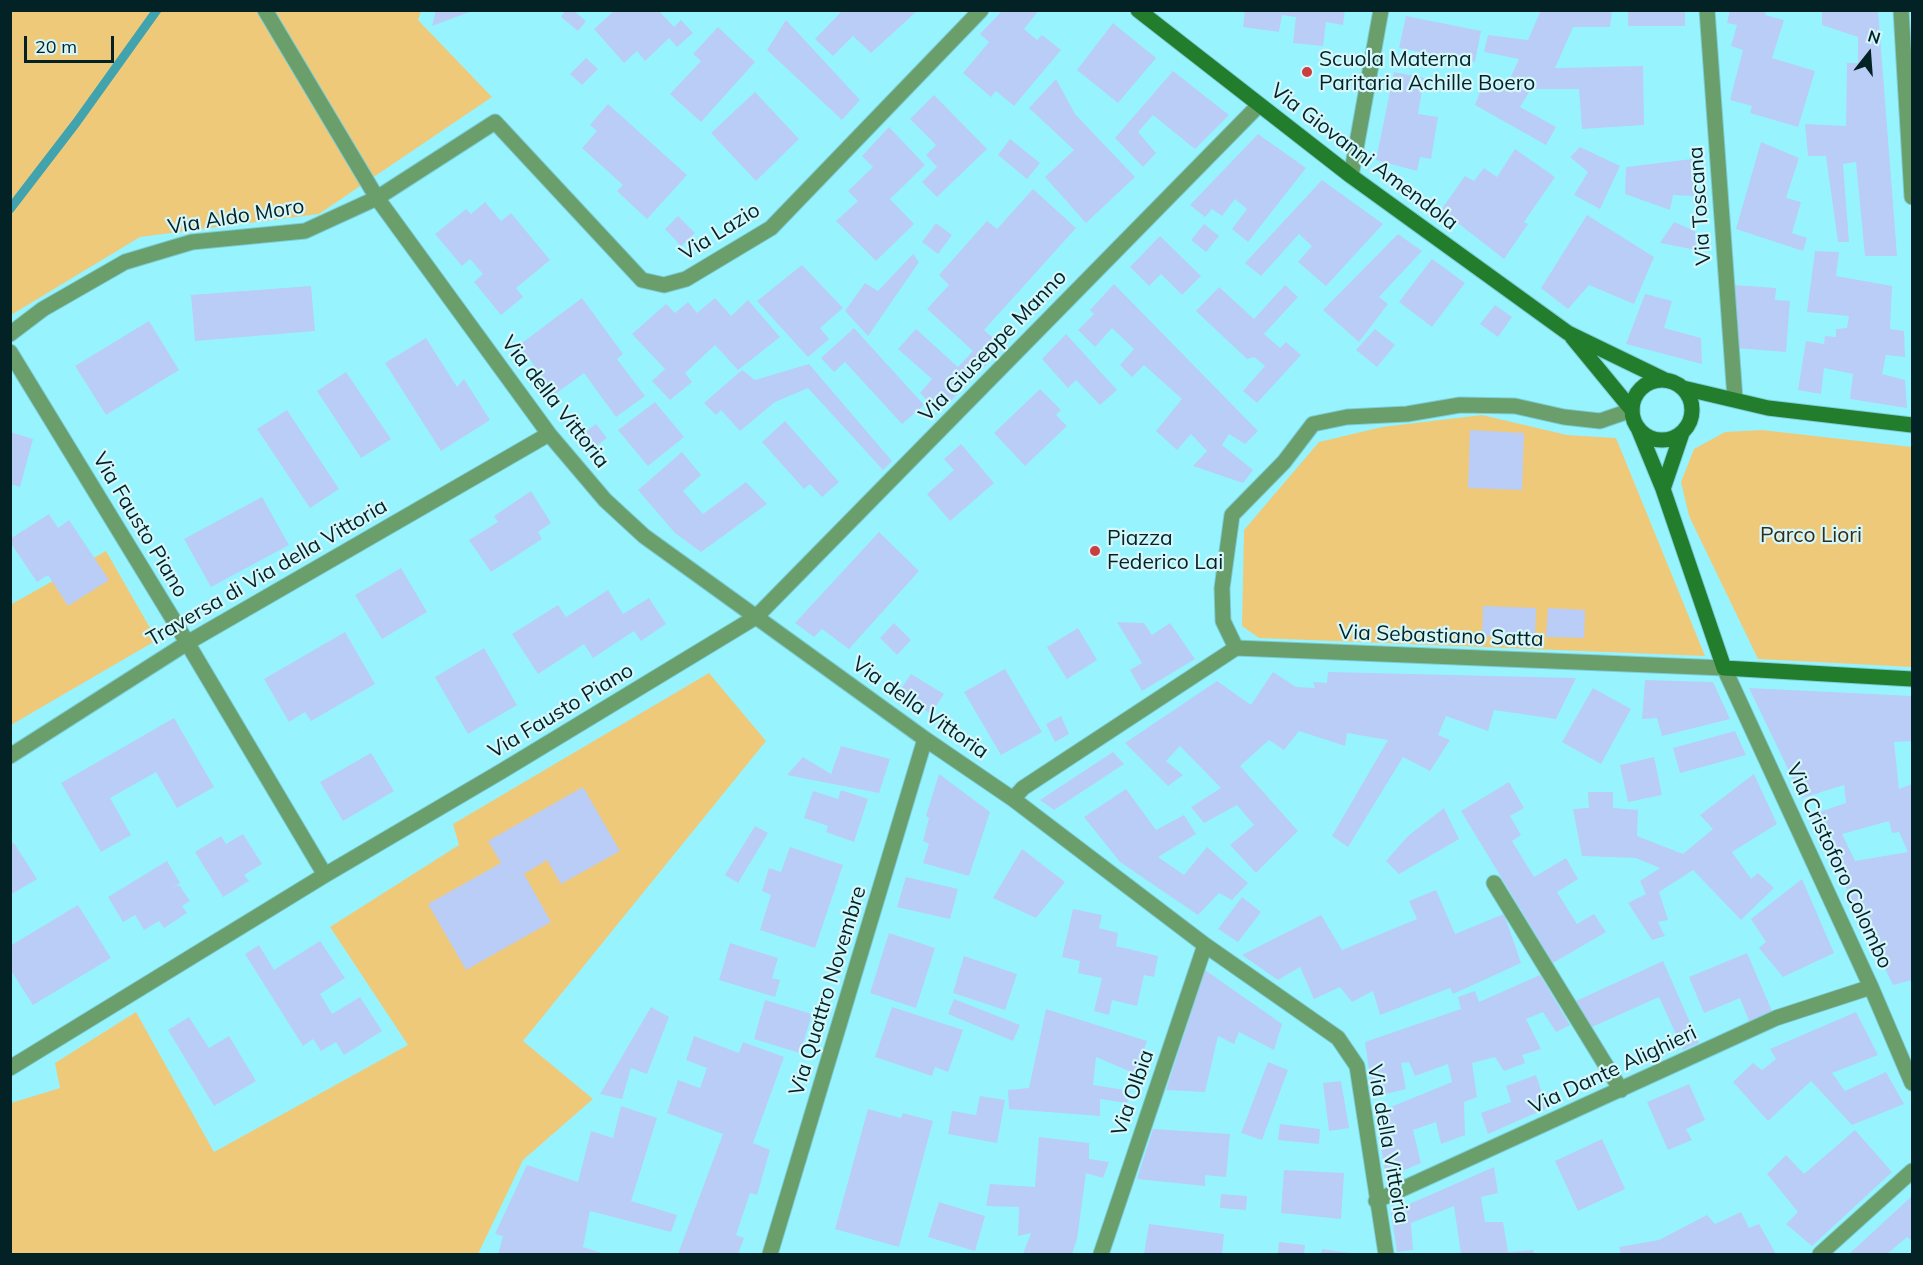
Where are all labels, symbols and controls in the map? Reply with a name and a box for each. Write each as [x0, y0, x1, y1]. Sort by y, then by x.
scale bar [27, 24, 117, 62]
north arrow [1839, 24, 1899, 84]
text: N [1866, 25, 1883, 48]
text: 20 m [35, 35, 77, 58]
place label: Scuola Materna Paritaria Achille Boero [1319, 47, 1535, 97]
marker: Scuola Materna Paritaria Achille Boero [1300, 65, 1314, 79]
street label: Via Giovanni Amendola [1265, 78, 1463, 236]
street label: Via Toscana [1683, 146, 1717, 266]
street label: Via Aldo Moro [166, 194, 306, 240]
street label: Via Lazio [675, 198, 765, 266]
street label: Via Giuseppe Manno [914, 265, 1072, 427]
street label: Via della Vittoria [496, 331, 614, 473]
street label: Via Fausto Piano [87, 448, 193, 602]
street label: Traversa di Via della Vittoria [142, 494, 392, 652]
park label: Parco Liori [1760, 523, 1862, 549]
place label: Piazza Federico Lai [1107, 526, 1223, 576]
marker: Piazza Federico Lai [1088, 544, 1102, 558]
street label: Via Sebastiano Satta [1338, 620, 1544, 652]
street label: Via della Vittoria [847, 651, 993, 765]
street label: Via Fausto Piano [484, 658, 638, 764]
street label: Via Cristoforo Colombo [1780, 759, 1898, 973]
street label: Via Quattro Novembre [784, 883, 872, 1099]
street label: Via Dante Alighieri [1525, 1020, 1701, 1120]
street label: Via Olbia [1107, 1047, 1159, 1139]
street label: Via della Vittoria [1362, 1063, 1414, 1225]

